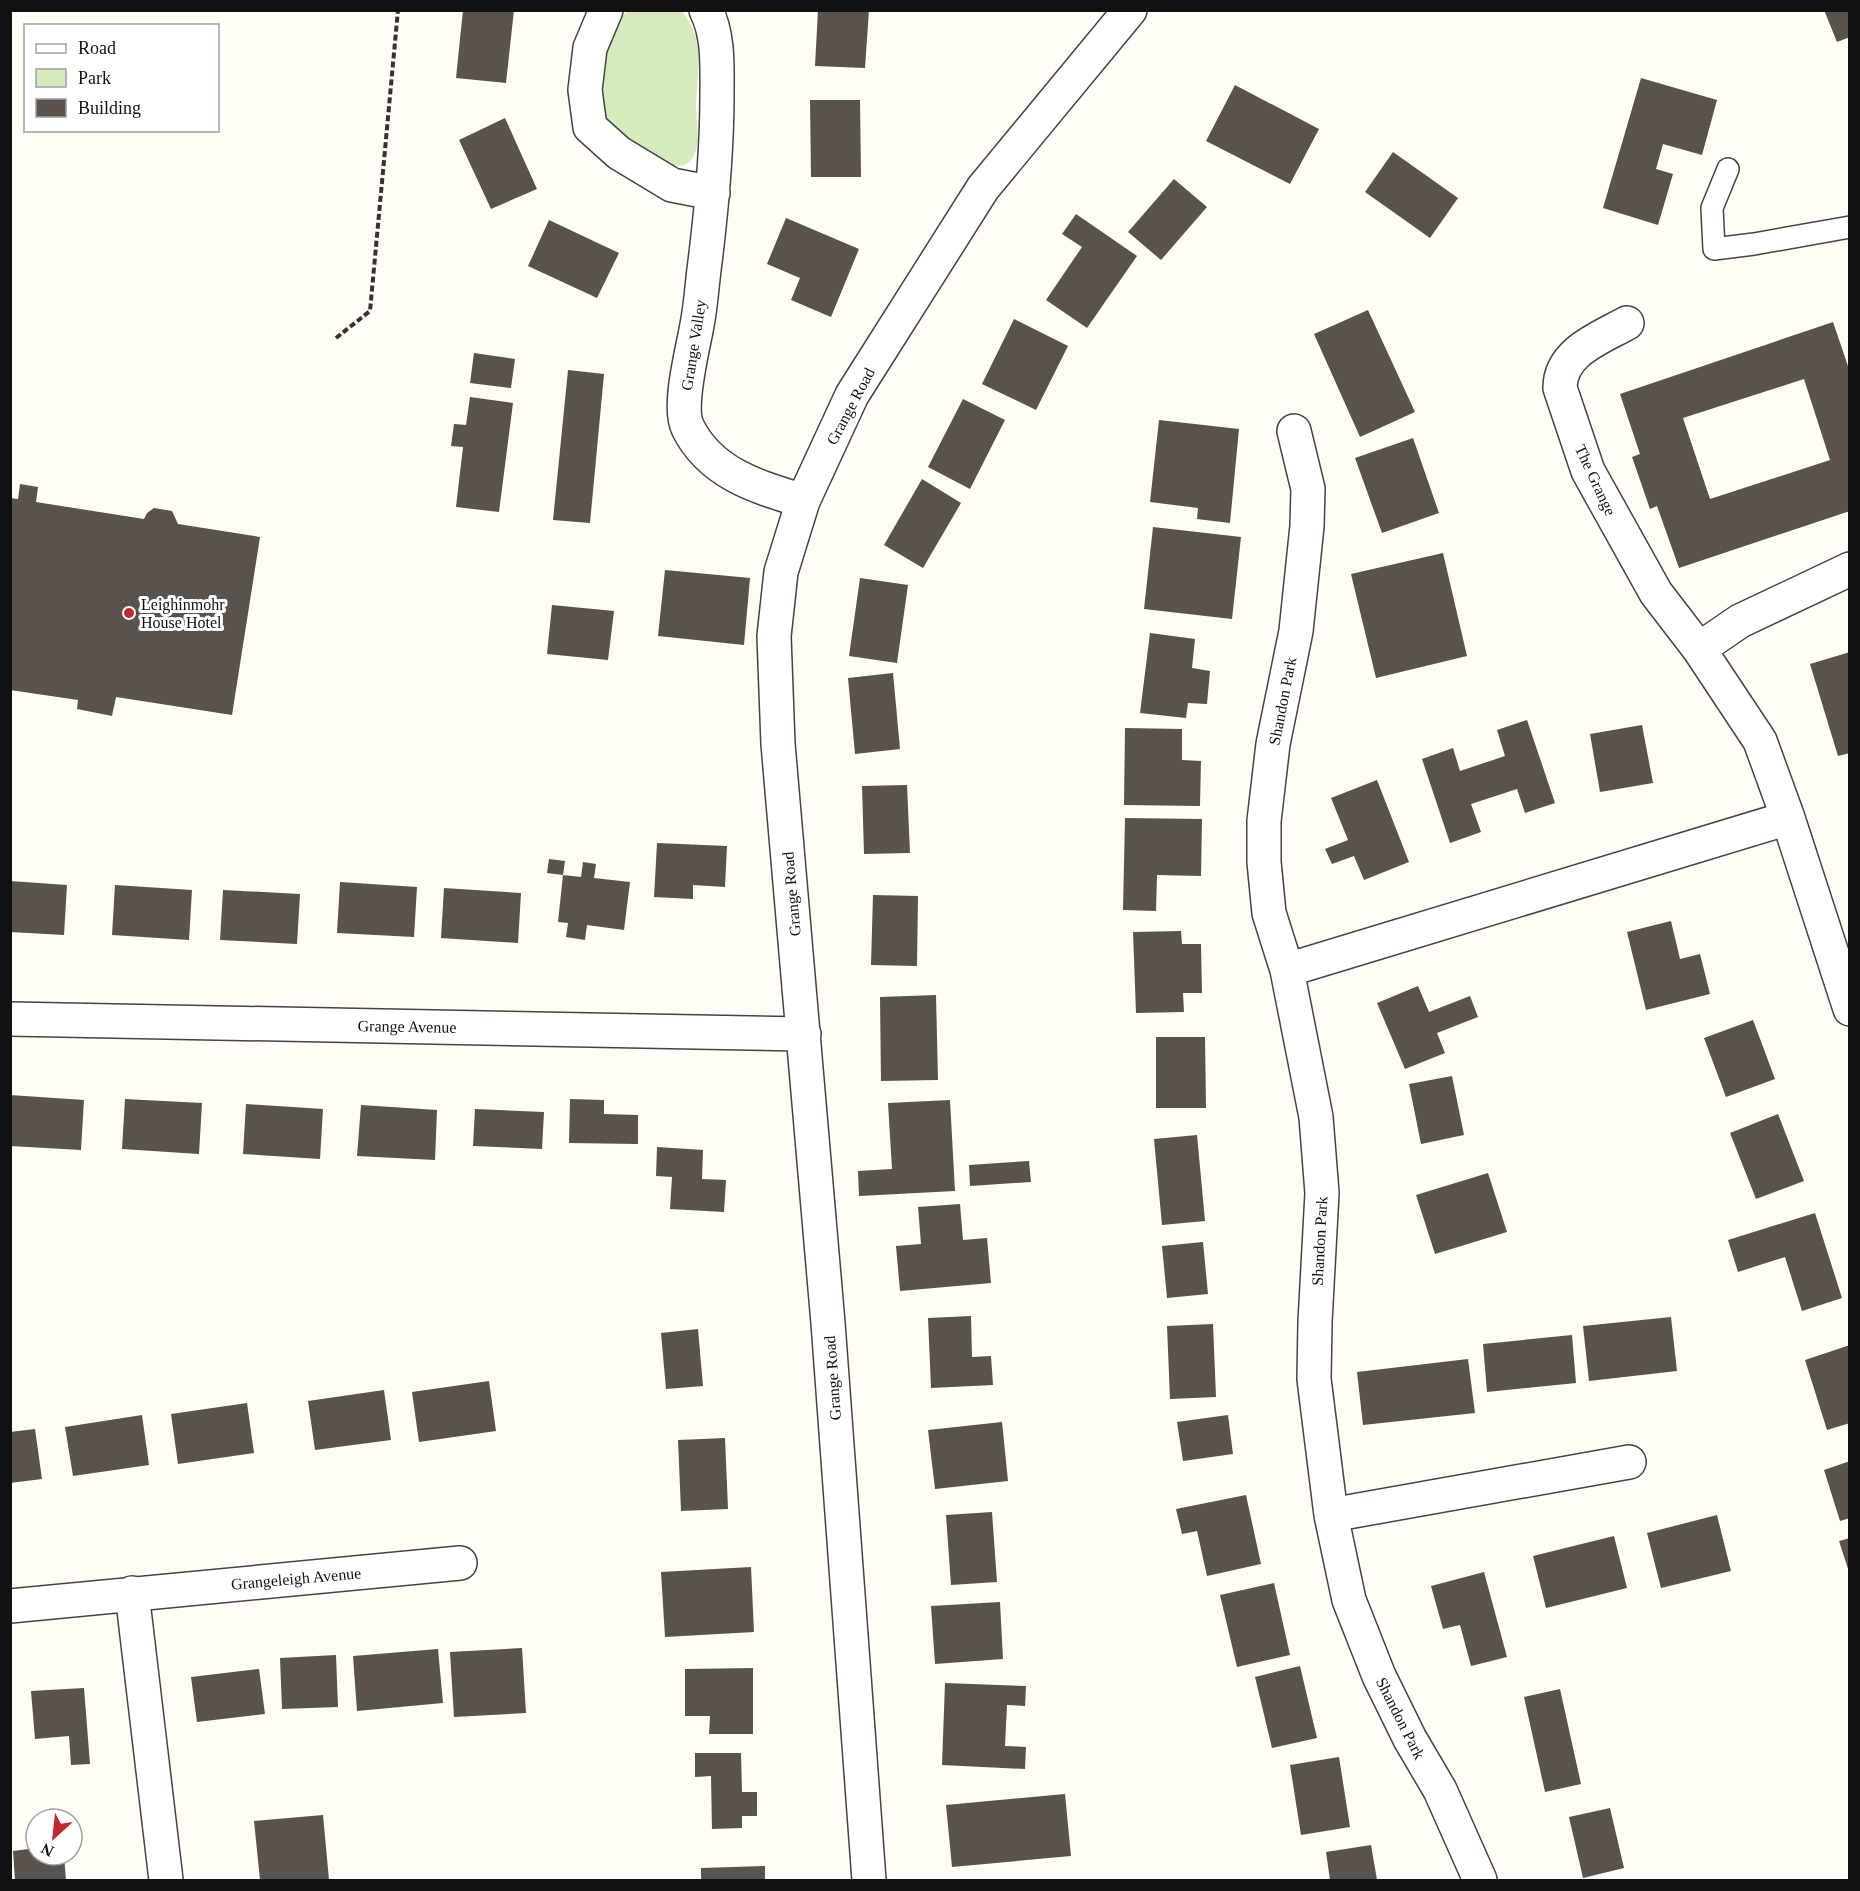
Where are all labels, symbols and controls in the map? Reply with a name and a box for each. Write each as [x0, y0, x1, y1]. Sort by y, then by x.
legend [24, 24, 219, 132]
text: Road [78, 38, 116, 58]
text: Park [78, 68, 111, 88]
text: Building [78, 98, 141, 118]
street label: Grange Valley [678, 298, 710, 392]
street label: Grange Road [823, 365, 879, 448]
street label: The Grange [1571, 442, 1619, 519]
place label: Leighinmohr House Hotel [141, 596, 225, 631]
marker: Leighinmohr House Hotel [122, 606, 136, 620]
street label: Shandon Park [1266, 656, 1299, 747]
street label: Grange Road [779, 851, 805, 937]
street label: Grange Avenue [357, 1017, 457, 1037]
street label: Shandon Park [1309, 1196, 1330, 1286]
street label: Grange Road [821, 1335, 845, 1421]
street label: Grangeleigh Avenue [230, 1564, 362, 1594]
street label: Shandon Park [1373, 1675, 1428, 1762]
north arrow [24, 1807, 84, 1867]
text: N [38, 1840, 56, 1860]

